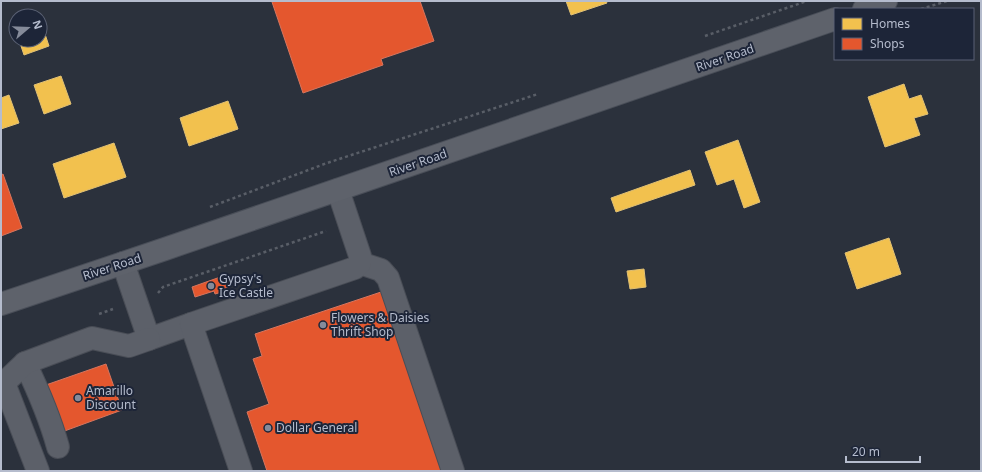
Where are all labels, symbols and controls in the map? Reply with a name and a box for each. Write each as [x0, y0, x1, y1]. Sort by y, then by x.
north arrow [8, 8, 48, 48]
legend [834, 8, 974, 60]
text: Homes [870, 15, 910, 32]
text: N [29, 18, 46, 31]
text: Shops [870, 35, 905, 52]
street label: River Road [694, 40, 756, 75]
street label: River Road [387, 145, 449, 180]
street label: River Road [81, 249, 143, 284]
place label: Gypsy's Ice Castle [219, 270, 273, 301]
marker: Gypsy's Ice Castle [206, 281, 216, 291]
place label: Flowers & Daisies Thrift Shop [331, 309, 429, 340]
marker: Flowers & Daisies Thrift Shop [318, 320, 328, 330]
place label: Amarillo Discount [86, 382, 136, 413]
marker: Amarillo Discount [73, 393, 83, 403]
place label: Dollar General [276, 419, 357, 436]
marker: Dollar General [263, 423, 273, 433]
scale bar [846, 438, 920, 464]
text: 20 m [852, 443, 880, 460]

